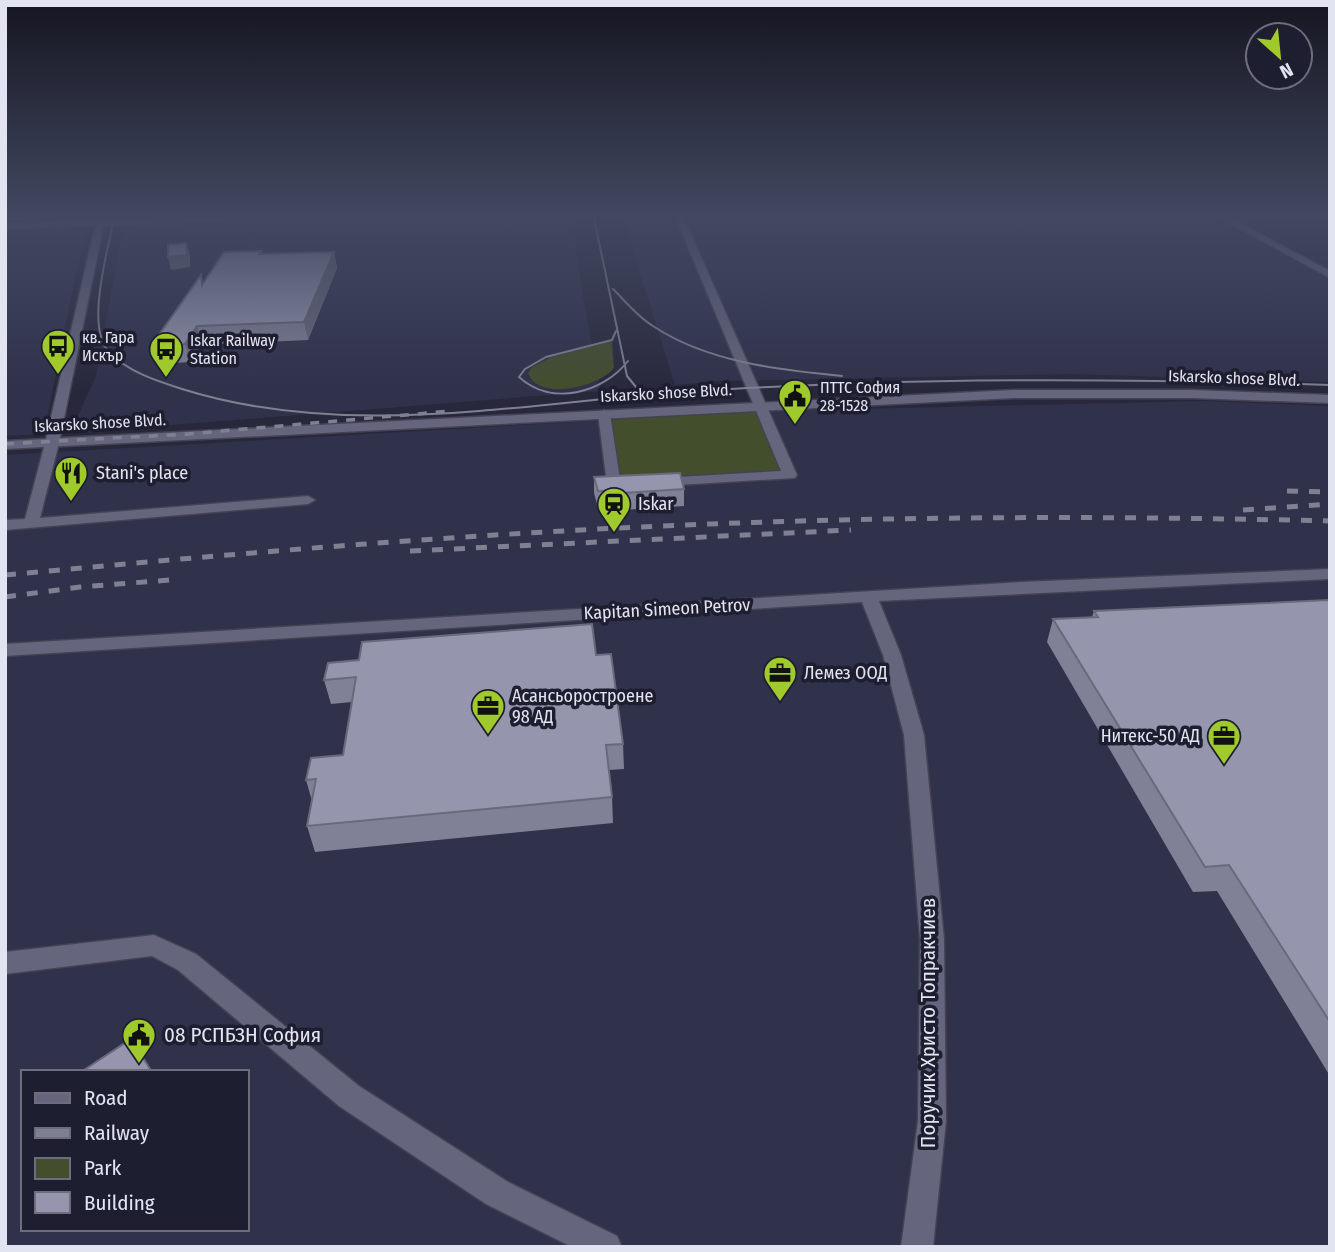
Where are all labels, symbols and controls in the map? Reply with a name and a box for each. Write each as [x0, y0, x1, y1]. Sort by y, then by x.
north arrow [1244, 21, 1314, 91]
text: N [1276, 58, 1297, 84]
bus stop icon: кв. Гара Искър [39, 327, 77, 376]
place label: кв. Гара Искър [82, 328, 135, 365]
bus stop icon: Iskar Railway Station [147, 330, 185, 379]
place label: Iskar Railway Station [190, 331, 276, 368]
street label: Iskarsko shose Blvd. [1168, 366, 1300, 390]
public building icon: ПТТС София 28-1528 [776, 377, 814, 426]
place label: ПТТС София 28-1528 [820, 378, 900, 415]
street label: Iskarsko shose Blvd. [600, 380, 732, 406]
street label: Iskarsko shose Blvd. [34, 410, 166, 436]
restaurant icon: Stani's place [52, 454, 90, 503]
place label: Stani's place [96, 462, 188, 484]
station icon: Iskar [595, 485, 633, 534]
place label: Iskar [638, 493, 674, 515]
street label: Kapitan Simeon Petrov [583, 594, 751, 624]
office icon: Лемез ООД [761, 654, 799, 703]
place label: Лемез ООД [804, 662, 888, 684]
place label: Асансьоростроене 98 АД [512, 685, 653, 728]
office icon: Асансьоростроене 98 АД [469, 687, 507, 736]
office icon: Нитекс-50 АД [1205, 717, 1243, 766]
place label: Нитекс-50 АД [1101, 725, 1200, 747]
street label: Поручик Христо Топракчиев [915, 898, 941, 1148]
public building icon: 08 РСПБЗН София [120, 1016, 158, 1065]
place label: 08 РСПБЗН София [164, 1022, 321, 1048]
legend [21, 1070, 248, 1231]
text: Road [84, 1085, 128, 1111]
text: Railway [84, 1120, 150, 1146]
text: Park [84, 1155, 122, 1181]
text: Building [84, 1190, 155, 1216]

